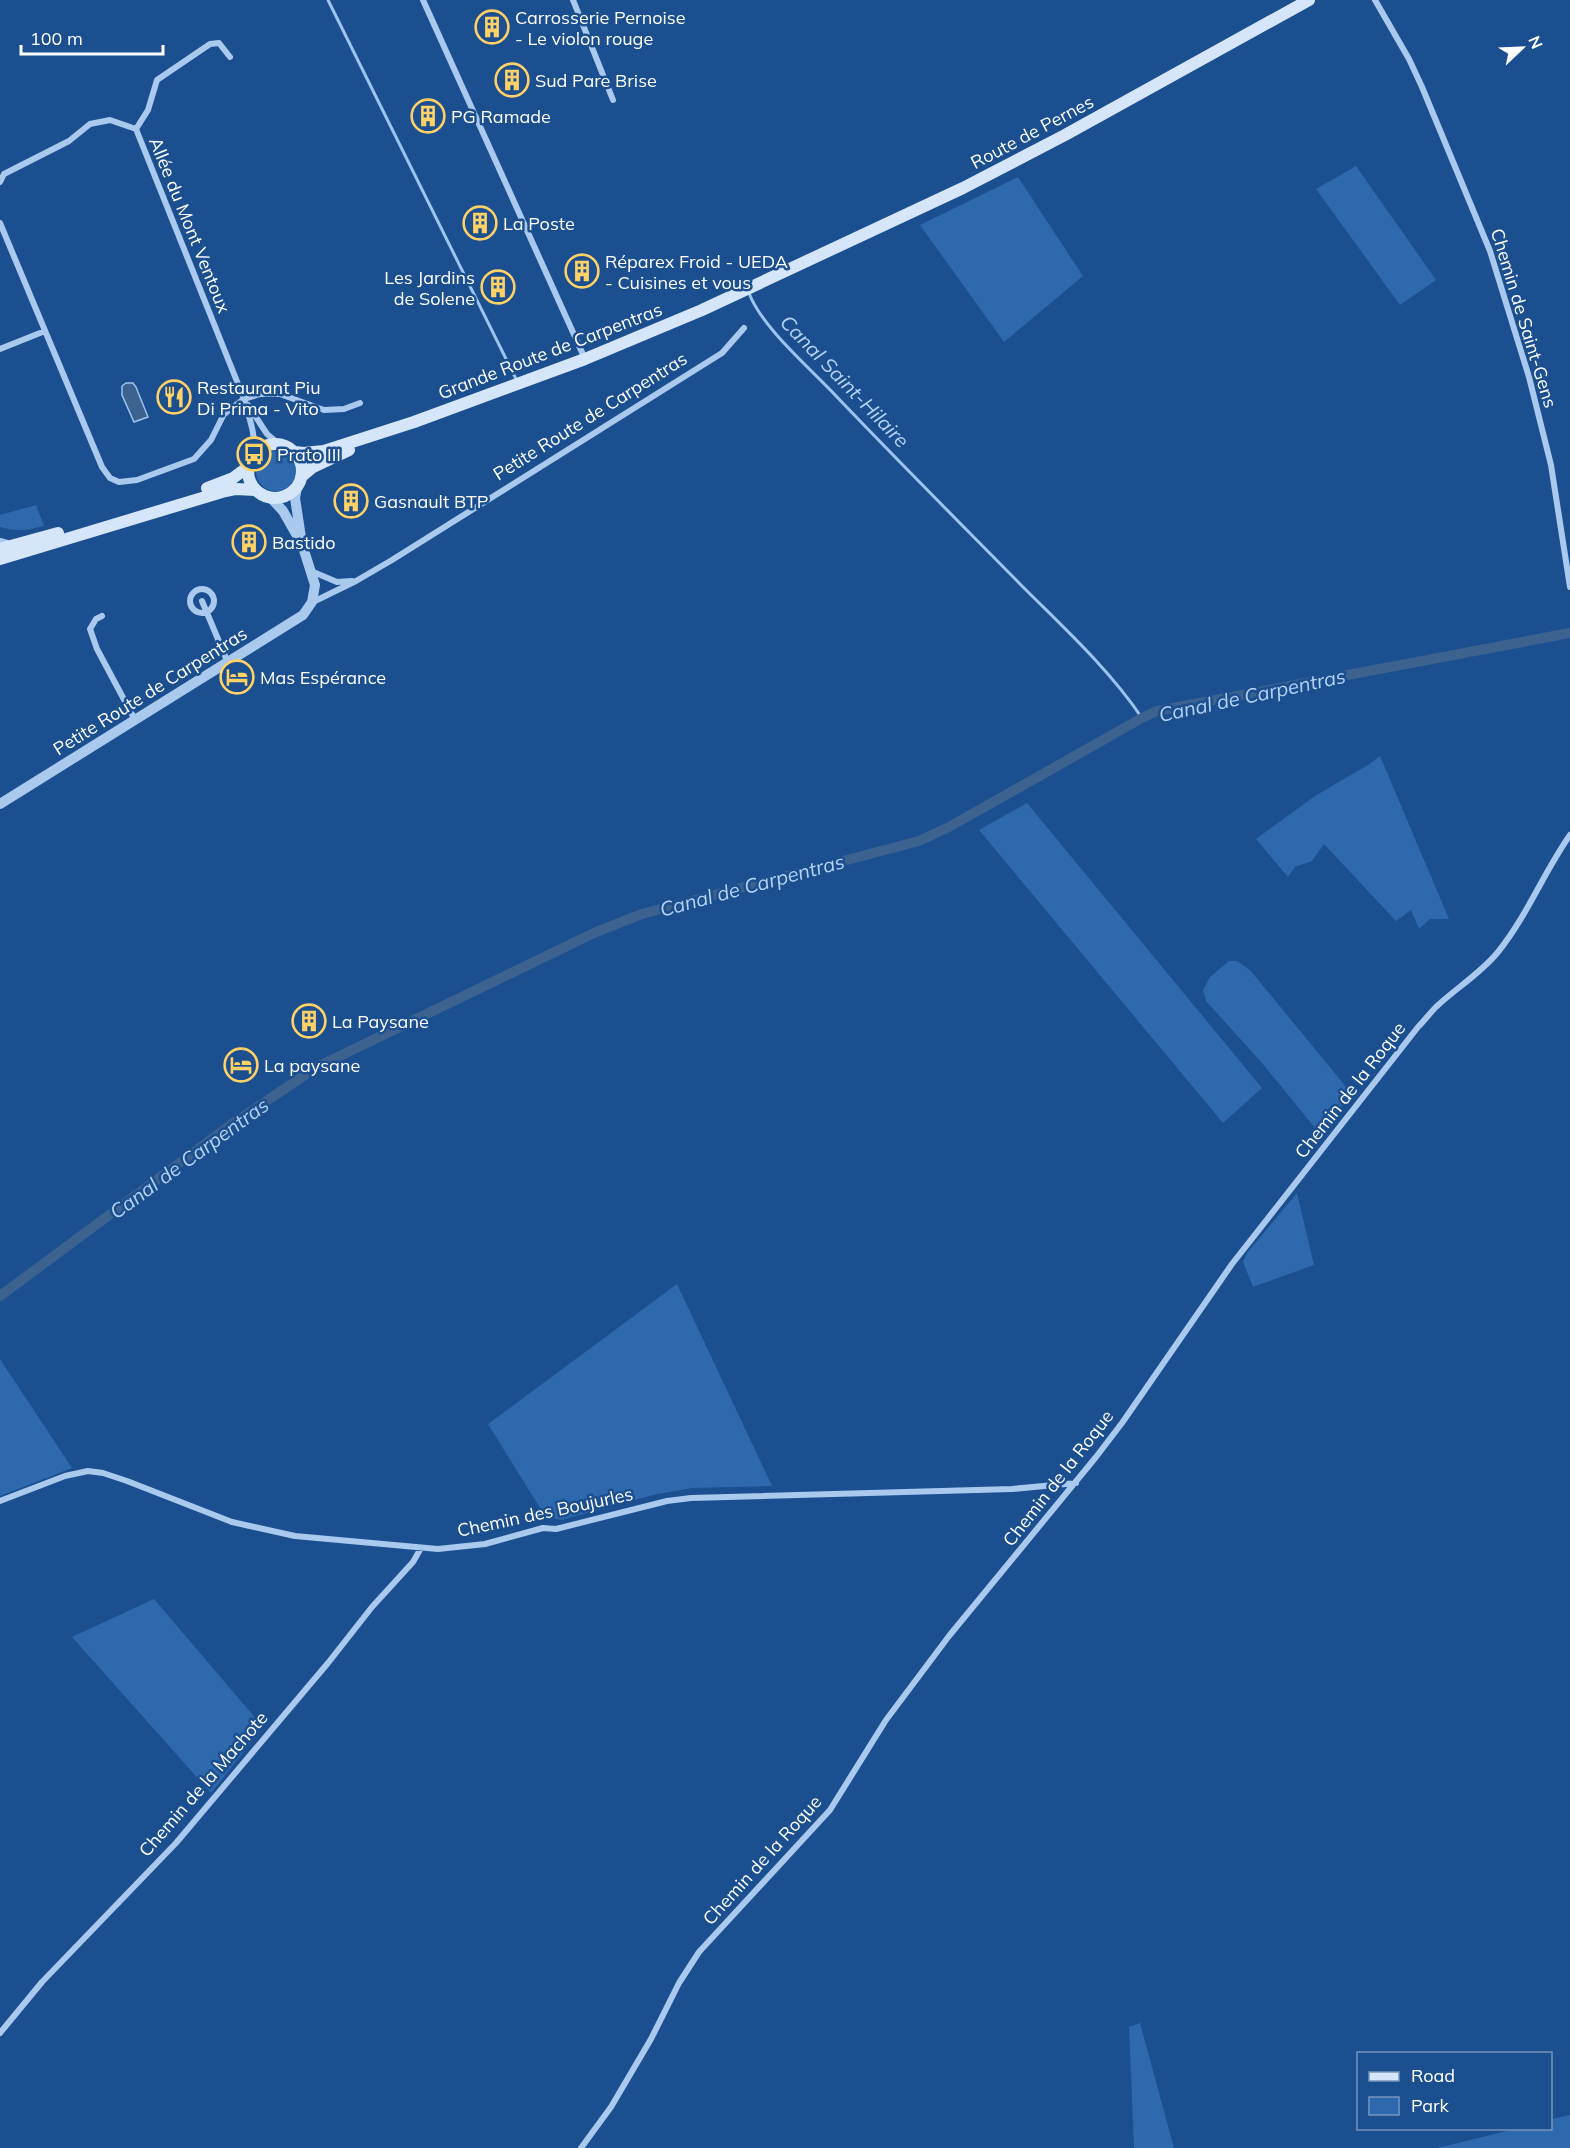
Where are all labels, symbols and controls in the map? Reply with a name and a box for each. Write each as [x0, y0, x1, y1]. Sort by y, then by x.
place label: Carrosserie Pernoise - Le violon rouge [515, 6, 685, 50]
building icon: Carrosserie Pernoise - Le violon rouge [474, 9, 510, 45]
scale bar [21, 18, 164, 56]
north arrow [1492, 18, 1552, 78]
text: 100 m [30, 27, 83, 50]
text: N [1524, 33, 1547, 52]
building icon: Sud Pare Brise [494, 62, 530, 98]
place label: Sud Pare Brise [535, 69, 657, 92]
street label: Route de Pernes [967, 90, 1097, 174]
building icon: PG Ramade [410, 98, 446, 134]
place label: PG Ramade [451, 105, 551, 128]
street label: Allée du Mont Ventoux [144, 134, 236, 317]
building icon: La Poste [462, 205, 498, 241]
place label: La Poste [503, 212, 575, 235]
street label: Chemin de Saint-Gens [1486, 226, 1562, 411]
place label: Réparex Froid - UEDA - Cuisines et vous [605, 250, 788, 294]
building icon: Réparex Froid - UEDA - Cuisines et vous [564, 253, 600, 289]
place label: Les Jardins de Solene [384, 266, 475, 310]
building icon: Les Jardins de Solene [480, 269, 516, 305]
street label: Grande Route de Carpentras [435, 298, 665, 404]
water label: Canal Saint-Hilaire [775, 309, 915, 453]
street label: Petite Route de Carpentras [489, 347, 691, 485]
place label: Restaurant Piu Di Prima - Vito [197, 376, 321, 420]
restaurant icon: Restaurant Piu Di Prima - Vito [156, 379, 192, 415]
bus stop icon: Prato III [236, 436, 272, 472]
place label: Prato III [277, 443, 341, 466]
building icon: Gasnault BTP [333, 483, 369, 519]
place label: Gasnault BTP [374, 490, 489, 513]
building icon: Bastido [231, 524, 267, 560]
place label: Bastido [272, 531, 336, 554]
street label: Petite Route de Carpentras [49, 622, 251, 760]
hotel icon: Mas Espérance [219, 659, 255, 695]
water label: Canal de Carpentras [1156, 663, 1348, 727]
place label: Mas Espérance [260, 666, 386, 689]
water label: Canal de Carpentras [657, 848, 847, 922]
building icon: La Paysane [291, 1003, 327, 1039]
place label: La Paysane [332, 1010, 429, 1033]
street label: Chemin de la Roque [1290, 1017, 1410, 1163]
hotel icon: La paysane [223, 1047, 259, 1083]
place label: La paysane [264, 1054, 360, 1077]
water label: Canal de Carpentras [105, 1092, 273, 1224]
street label: Chemin de la Roque [998, 1405, 1118, 1551]
street label: Chemin des Boujurles [455, 1482, 635, 1542]
street label: Chemin de la Machote [134, 1707, 272, 1861]
street label: Chemin de la Roque [698, 1790, 826, 1930]
legend [1357, 2052, 1552, 2130]
text: Road [1411, 2064, 1455, 2087]
text: Park [1411, 2094, 1450, 2117]

